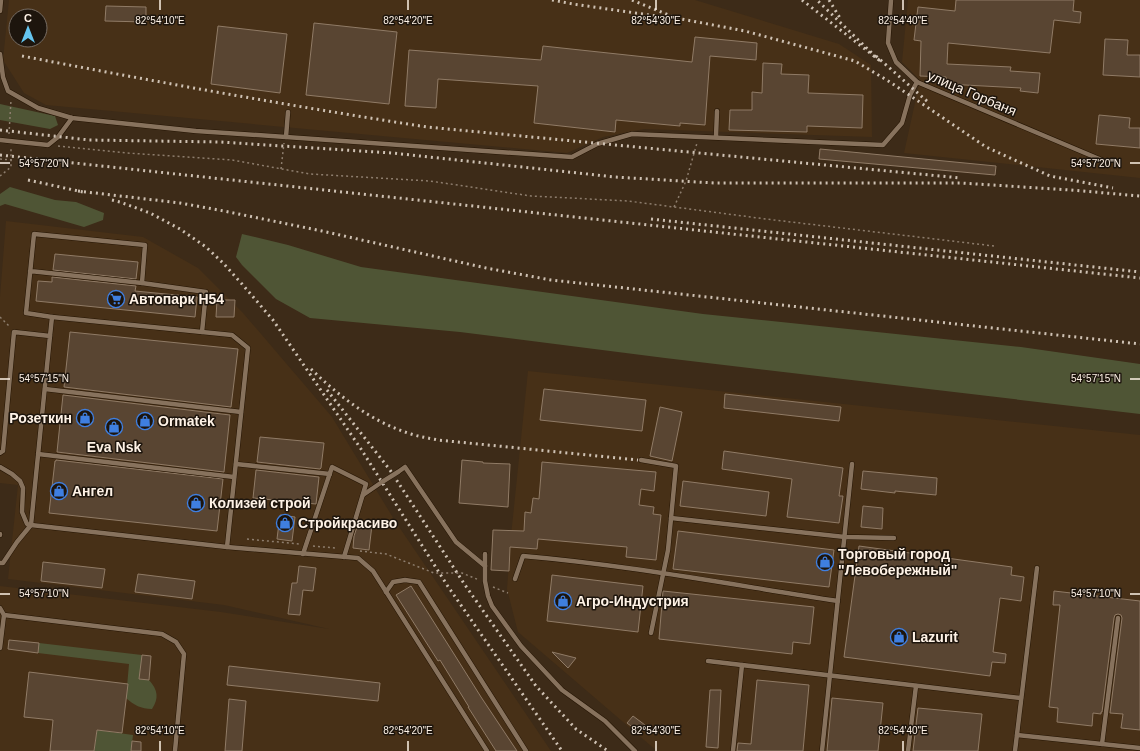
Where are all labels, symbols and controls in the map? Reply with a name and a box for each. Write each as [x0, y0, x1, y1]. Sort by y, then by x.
north arrow [8, 8, 48, 48]
text: С [24, 12, 32, 24]
text: 82°54'10"E [135, 15, 185, 26]
text: 82°54'20"E [383, 15, 433, 26]
text: 82°54'30"E [631, 15, 681, 26]
text: 82°54'40"E [878, 15, 928, 26]
street label: улица Горбаня [925, 67, 1019, 119]
text: 54°57'20"N [19, 158, 69, 169]
text: 54°57'20"N [1071, 158, 1121, 169]
supermarket icon: Автопарк Н54 [106, 289, 126, 309]
place label: Автопарк Н54 [129, 291, 224, 307]
text: 54°57'15"N [19, 373, 69, 384]
text: 54°57'15"N [1071, 373, 1121, 384]
shop icon: Розеткин [75, 408, 95, 428]
place label: Розеткин [9, 410, 72, 426]
shop icon: Ormatek [135, 411, 155, 431]
place label: Ormatek [158, 413, 215, 429]
shop icon: Eva Nsk [104, 417, 124, 437]
place label: Eva Nsk [87, 439, 141, 455]
shop icon: Ангел [49, 481, 69, 501]
place label: Ангел [72, 483, 113, 499]
shop icon: Колизей строй [186, 493, 206, 513]
place label: Колизей строй [209, 495, 311, 511]
shop icon: Стройкрасиво [275, 513, 295, 533]
place label: Стройкрасиво [298, 515, 397, 531]
place label: Торговый город "Левобережный" [838, 546, 957, 578]
shop icon: Торговый город "Левобережный" [815, 552, 835, 572]
text: 54°57'10"N [19, 588, 69, 599]
text: 54°57'10"N [1071, 588, 1121, 599]
shop icon: Агро-Индустрия [553, 591, 573, 611]
place label: Агро-Индустрия [576, 593, 689, 609]
shop icon: Lazurit [889, 627, 909, 647]
place label: Lazurit [912, 629, 958, 645]
text: 82°54'10"E [135, 725, 185, 736]
text: 82°54'20"E [383, 725, 433, 736]
text: 82°54'30"E [631, 725, 681, 736]
text: 82°54'40"E [878, 725, 928, 736]

